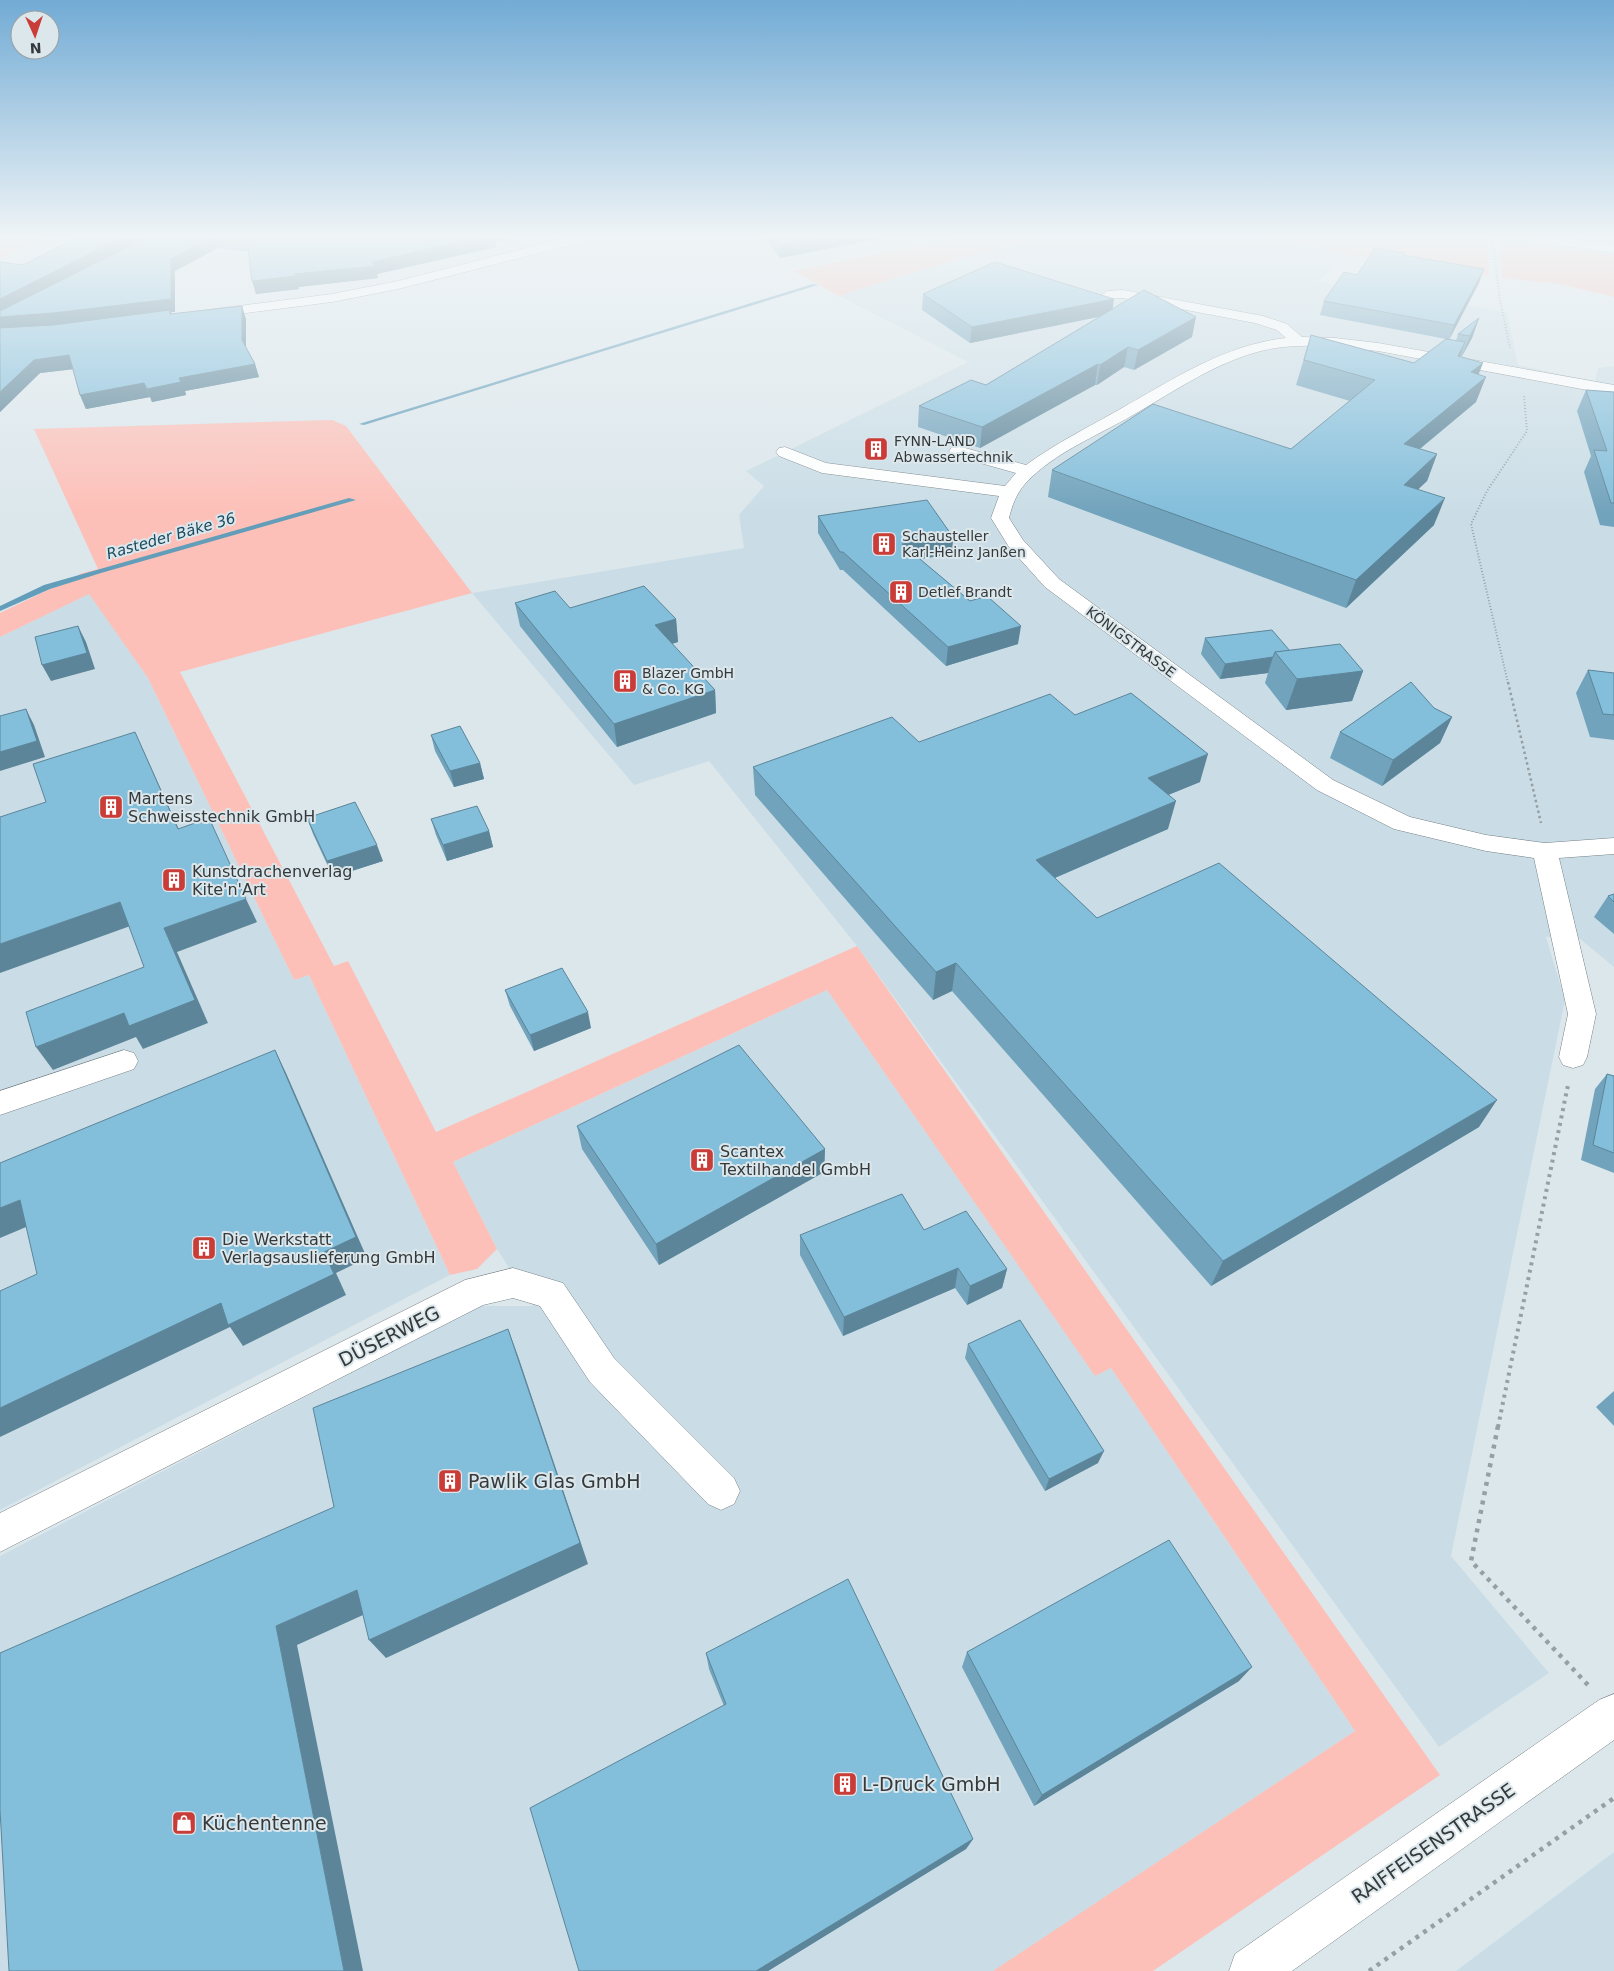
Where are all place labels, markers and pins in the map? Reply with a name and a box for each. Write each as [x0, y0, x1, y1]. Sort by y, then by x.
place label: FYNN-LAND Abwassertechnik [894, 433, 1014, 465]
building icon: FYNN-LAND Abwassertechnik [863, 436, 889, 462]
place label: Schausteller Karl-Heinz Janßen [902, 528, 1026, 560]
building icon: Schausteller Karl-Heinz Janßen [871, 531, 897, 557]
building icon: Detlef Brandt [888, 579, 914, 605]
place label: Detlef Brandt [918, 584, 1012, 600]
place label: Blazer GmbH & Co. KG [642, 665, 734, 697]
building icon: Blazer GmbH & Co. KG [612, 668, 638, 694]
place label: Martens Schweisstechnik GmbH [128, 789, 315, 826]
building icon: Martens Schweisstechnik GmbH [98, 794, 124, 820]
place label: Kunstdrachenverlag Kite'n'Art [192, 862, 352, 899]
building icon: Kunstdrachenverlag Kite'n'Art [161, 867, 187, 893]
place label: Scantex Textilhandel GmbH [719, 1142, 871, 1179]
building icon: Scantex Textilhandel GmbH [689, 1147, 715, 1173]
place label: Die Werkstatt Verlagsauslieferung GmbH [222, 1230, 436, 1267]
building icon: Die Werkstatt Verlagsauslieferung GmbH [191, 1235, 217, 1261]
building icon: Pawlik Glas GmbH [437, 1468, 463, 1494]
place label: Pawlik Glas GmbH [468, 1470, 641, 1492]
building icon: L-Druck GmbH [832, 1771, 858, 1797]
place label: L-Druck GmbH [862, 1773, 1001, 1795]
shop icon: Küchentenne [171, 1810, 197, 1836]
place label: Küchentenne [202, 1812, 327, 1834]

